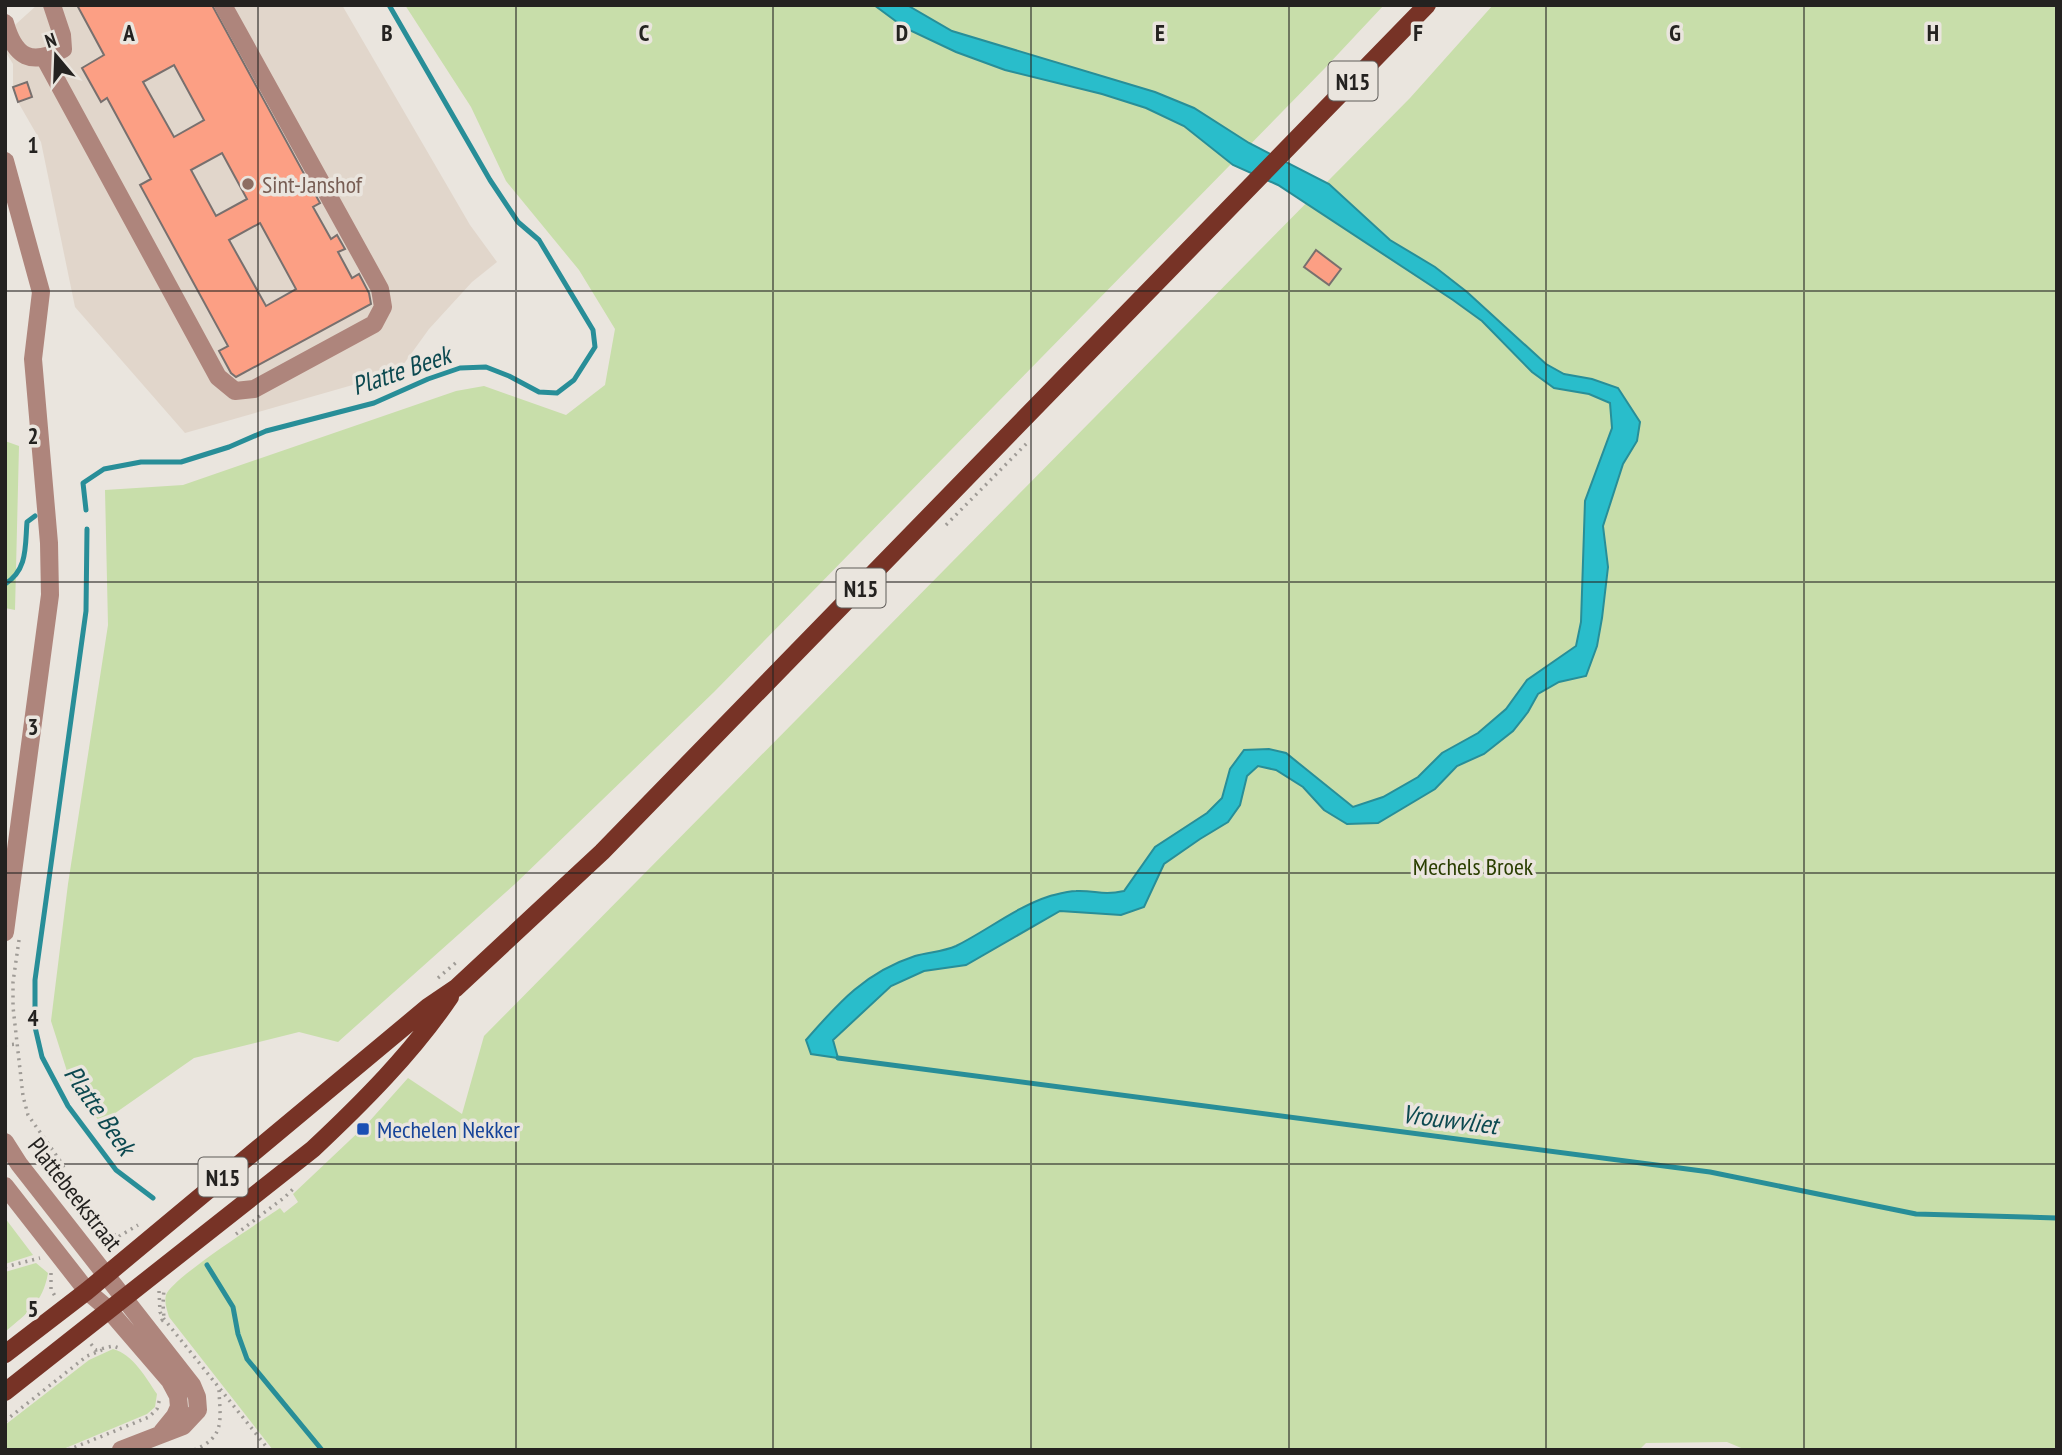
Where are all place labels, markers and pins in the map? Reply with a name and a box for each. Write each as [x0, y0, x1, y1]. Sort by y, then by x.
place label: Sint-Janshof [262, 169, 363, 200]
marker: Sint-Janshof [240, 176, 256, 192]
place label: Mechelen Nekker [377, 1114, 520, 1145]
marker: Mechelen Nekker [355, 1121, 371, 1137]

